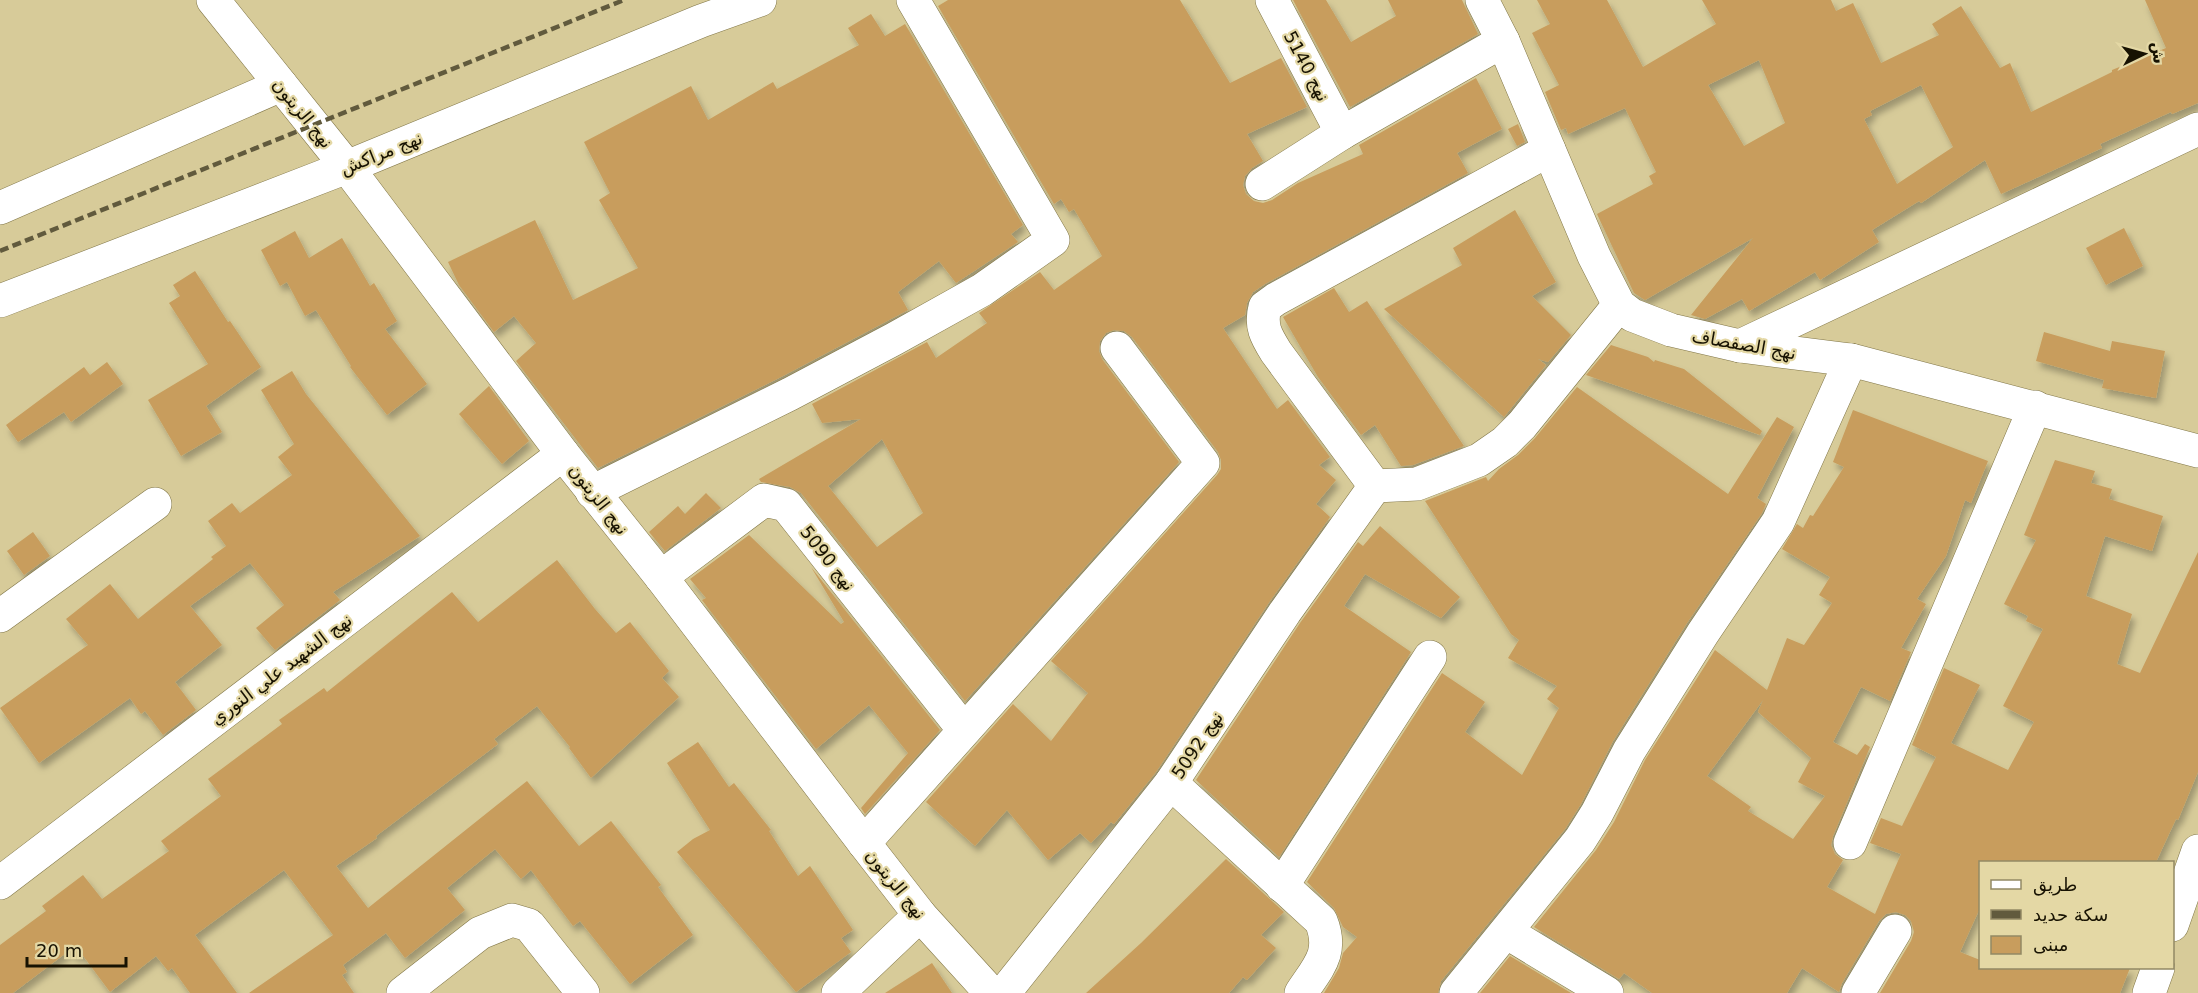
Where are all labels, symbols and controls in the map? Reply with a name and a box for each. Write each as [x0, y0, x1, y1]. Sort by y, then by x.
north arrow [2114, 24, 2174, 84]
street label: نهج 5140 [1279, 27, 1334, 105]
text: ش [2148, 41, 2169, 65]
street label: نهج الزيتون [268, 74, 338, 153]
street label: نهج مراكش [337, 127, 426, 180]
street label: نهج الصفصاف [1690, 324, 1798, 364]
street label: نهج الزيتون [564, 459, 633, 539]
street label: نهج 5090 [795, 521, 860, 595]
street label: نهج الشهيد علي النوري [206, 609, 356, 730]
street label: نهج 5092 [1167, 707, 1228, 783]
street label: نهج الزيتون [861, 845, 931, 924]
legend [1979, 861, 2174, 969]
text: طريق [2033, 874, 2077, 896]
text: سكة حديد [2033, 904, 2108, 925]
scale bar [27, 930, 126, 968]
text: مبنى [2033, 934, 2069, 955]
text: 20 m [36, 940, 82, 961]

